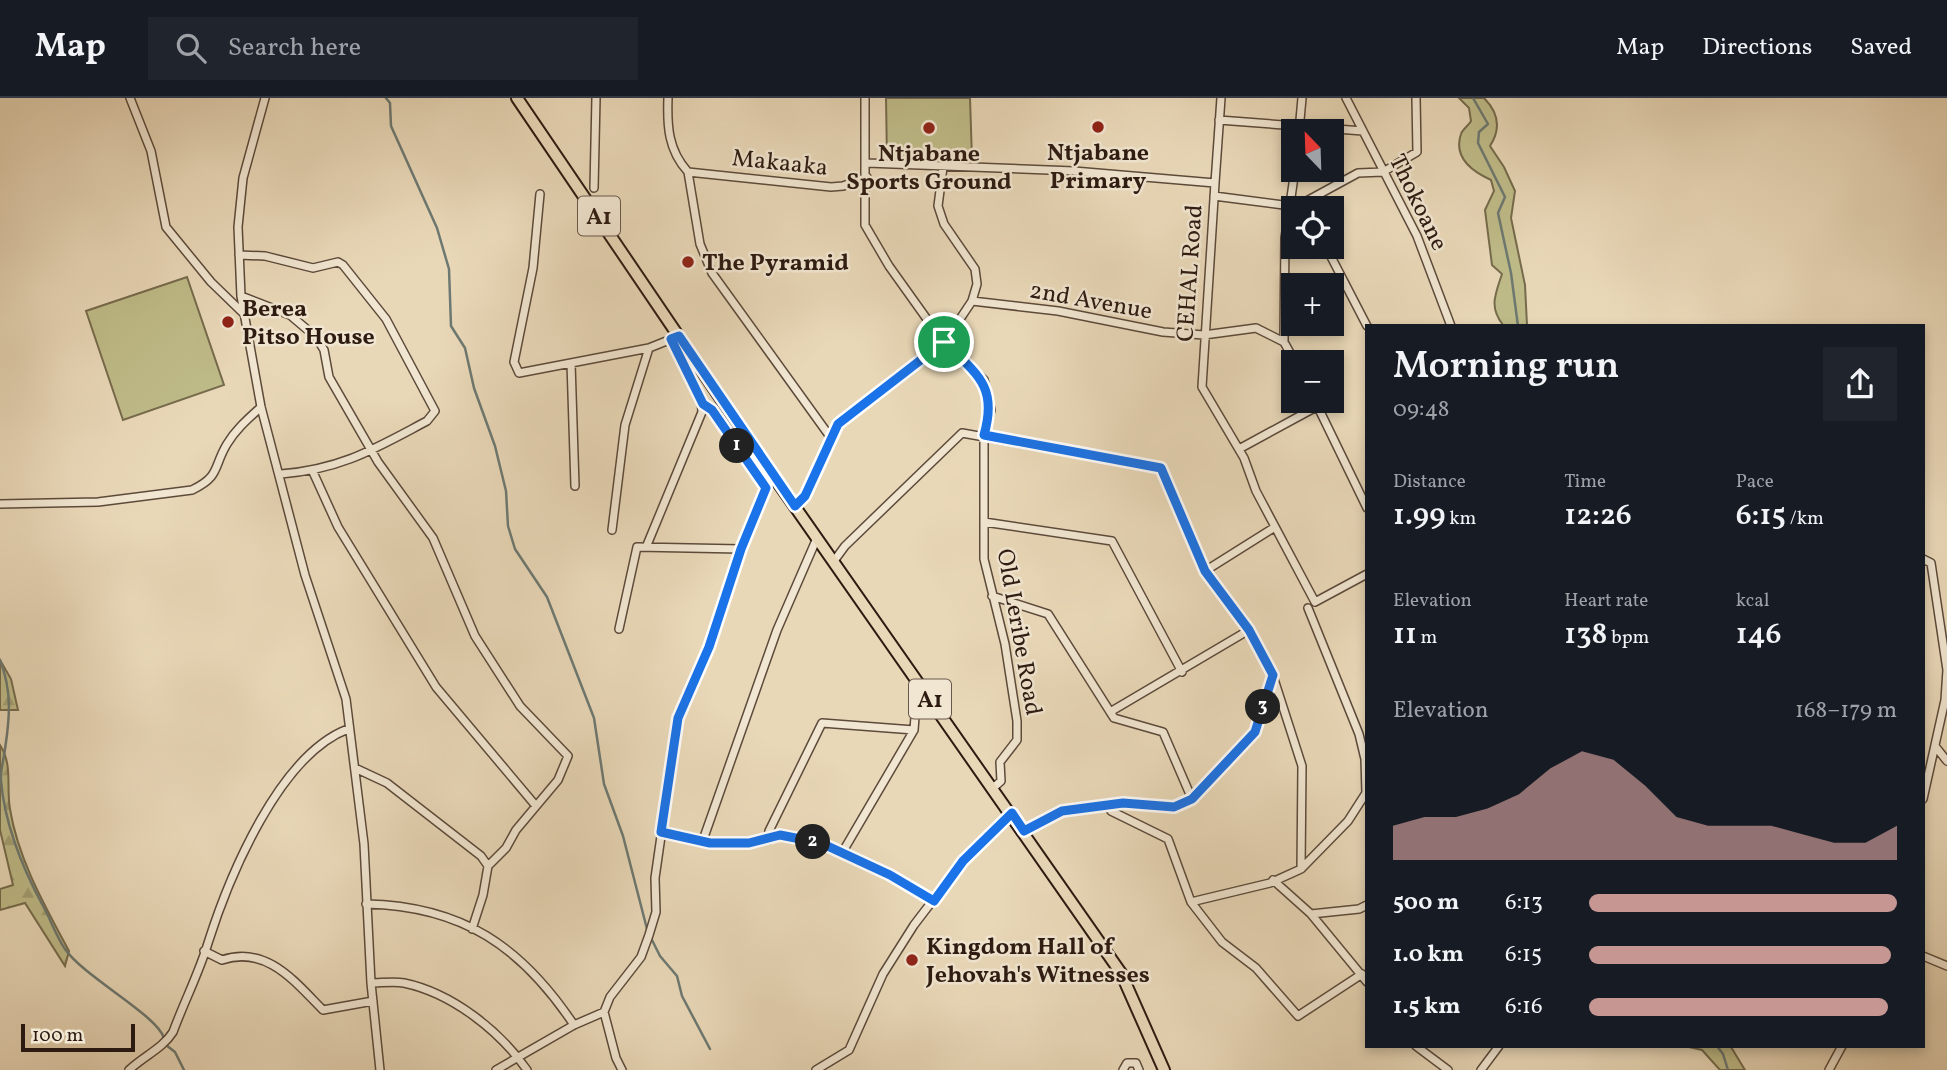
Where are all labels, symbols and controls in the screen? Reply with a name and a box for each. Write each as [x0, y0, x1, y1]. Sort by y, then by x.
search box [148, 17, 638, 80]
text: Map [35, 25, 106, 71]
icon: search [172, 29, 210, 67]
text: Search here [228, 30, 361, 66]
text: Map [1616, 31, 1664, 65]
text: Directions [1702, 31, 1812, 65]
text: Saved [1850, 31, 1912, 65]
marker: Ntjabane Primary [1090, 119, 1106, 135]
north arrow [1281, 119, 1344, 182]
map controls [1281, 119, 1344, 413]
marker: Ntjabane Sports Ground [921, 120, 937, 136]
place label: Ntjabane Primary [1047, 137, 1149, 199]
place label: Ntjabane Sports Ground [846, 138, 1012, 200]
street label: Makaaka [730, 142, 829, 186]
street label: Thokoane [1379, 149, 1455, 257]
button: locate [1281, 196, 1344, 259]
road number: A1 [578, 197, 620, 236]
street label: CEHAL Road [1169, 203, 1213, 343]
place label: The Pyramid [702, 247, 849, 281]
marker: The Pyramid [680, 254, 696, 270]
button: + [1281, 273, 1344, 336]
street label: 2nd Avenue [1027, 274, 1155, 329]
place label: Berea Pitso House [242, 293, 375, 355]
pin [914, 312, 974, 372]
marker: Berea Pitso House [220, 314, 236, 330]
icon: arrive [925, 323, 963, 361]
text: Morning run [1393, 341, 1619, 394]
button: share [1823, 347, 1897, 421]
button: − [1281, 350, 1344, 413]
text: 09:48 [1393, 394, 1449, 426]
pin: 1 [720, 428, 754, 464]
text: 1 [733, 432, 740, 458]
text: Distance [1393, 469, 1466, 495]
text: Time [1564, 469, 1606, 495]
text: Pace [1736, 469, 1774, 495]
text: 1.99 [1393, 495, 1445, 537]
text: 12:26 [1564, 495, 1632, 537]
text: 6:15 [1736, 495, 1786, 537]
text: km [1445, 506, 1476, 532]
text: /km [1786, 506, 1824, 532]
street label: Old Leribe Road [987, 546, 1049, 718]
text: Elevation [1393, 588, 1472, 614]
text: Heart rate [1564, 588, 1648, 614]
text: kcal [1736, 588, 1769, 614]
text: 11 [1393, 614, 1417, 656]
text: 138 [1564, 614, 1607, 656]
text: 146 [1736, 614, 1781, 656]
text: m [1417, 625, 1437, 651]
text: bpm [1607, 625, 1649, 651]
road number: A1 [909, 680, 951, 719]
pin: 3 [1246, 690, 1280, 724]
text: 3 [1258, 693, 1267, 719]
text: Elevation [1393, 695, 1489, 727]
text: 168–179 m [1795, 695, 1897, 727]
pin: 2 [796, 824, 830, 860]
text: 2 [808, 828, 817, 854]
text: 500 m [1393, 887, 1459, 919]
text: 6:13 [1505, 887, 1543, 919]
place label: Kingdom Hall of Jehovah's Witnesses [925, 931, 1150, 993]
text: 1.0 km [1393, 939, 1464, 971]
text: 6:15 [1505, 939, 1542, 971]
marker: Kingdom Hall of Jehovah's Witnesses [904, 952, 920, 968]
text: 1.5 km [1393, 991, 1460, 1023]
text: 6:16 [1505, 991, 1543, 1023]
scale bar [21, 1021, 135, 1053]
text: 100 m [32, 1023, 83, 1049]

